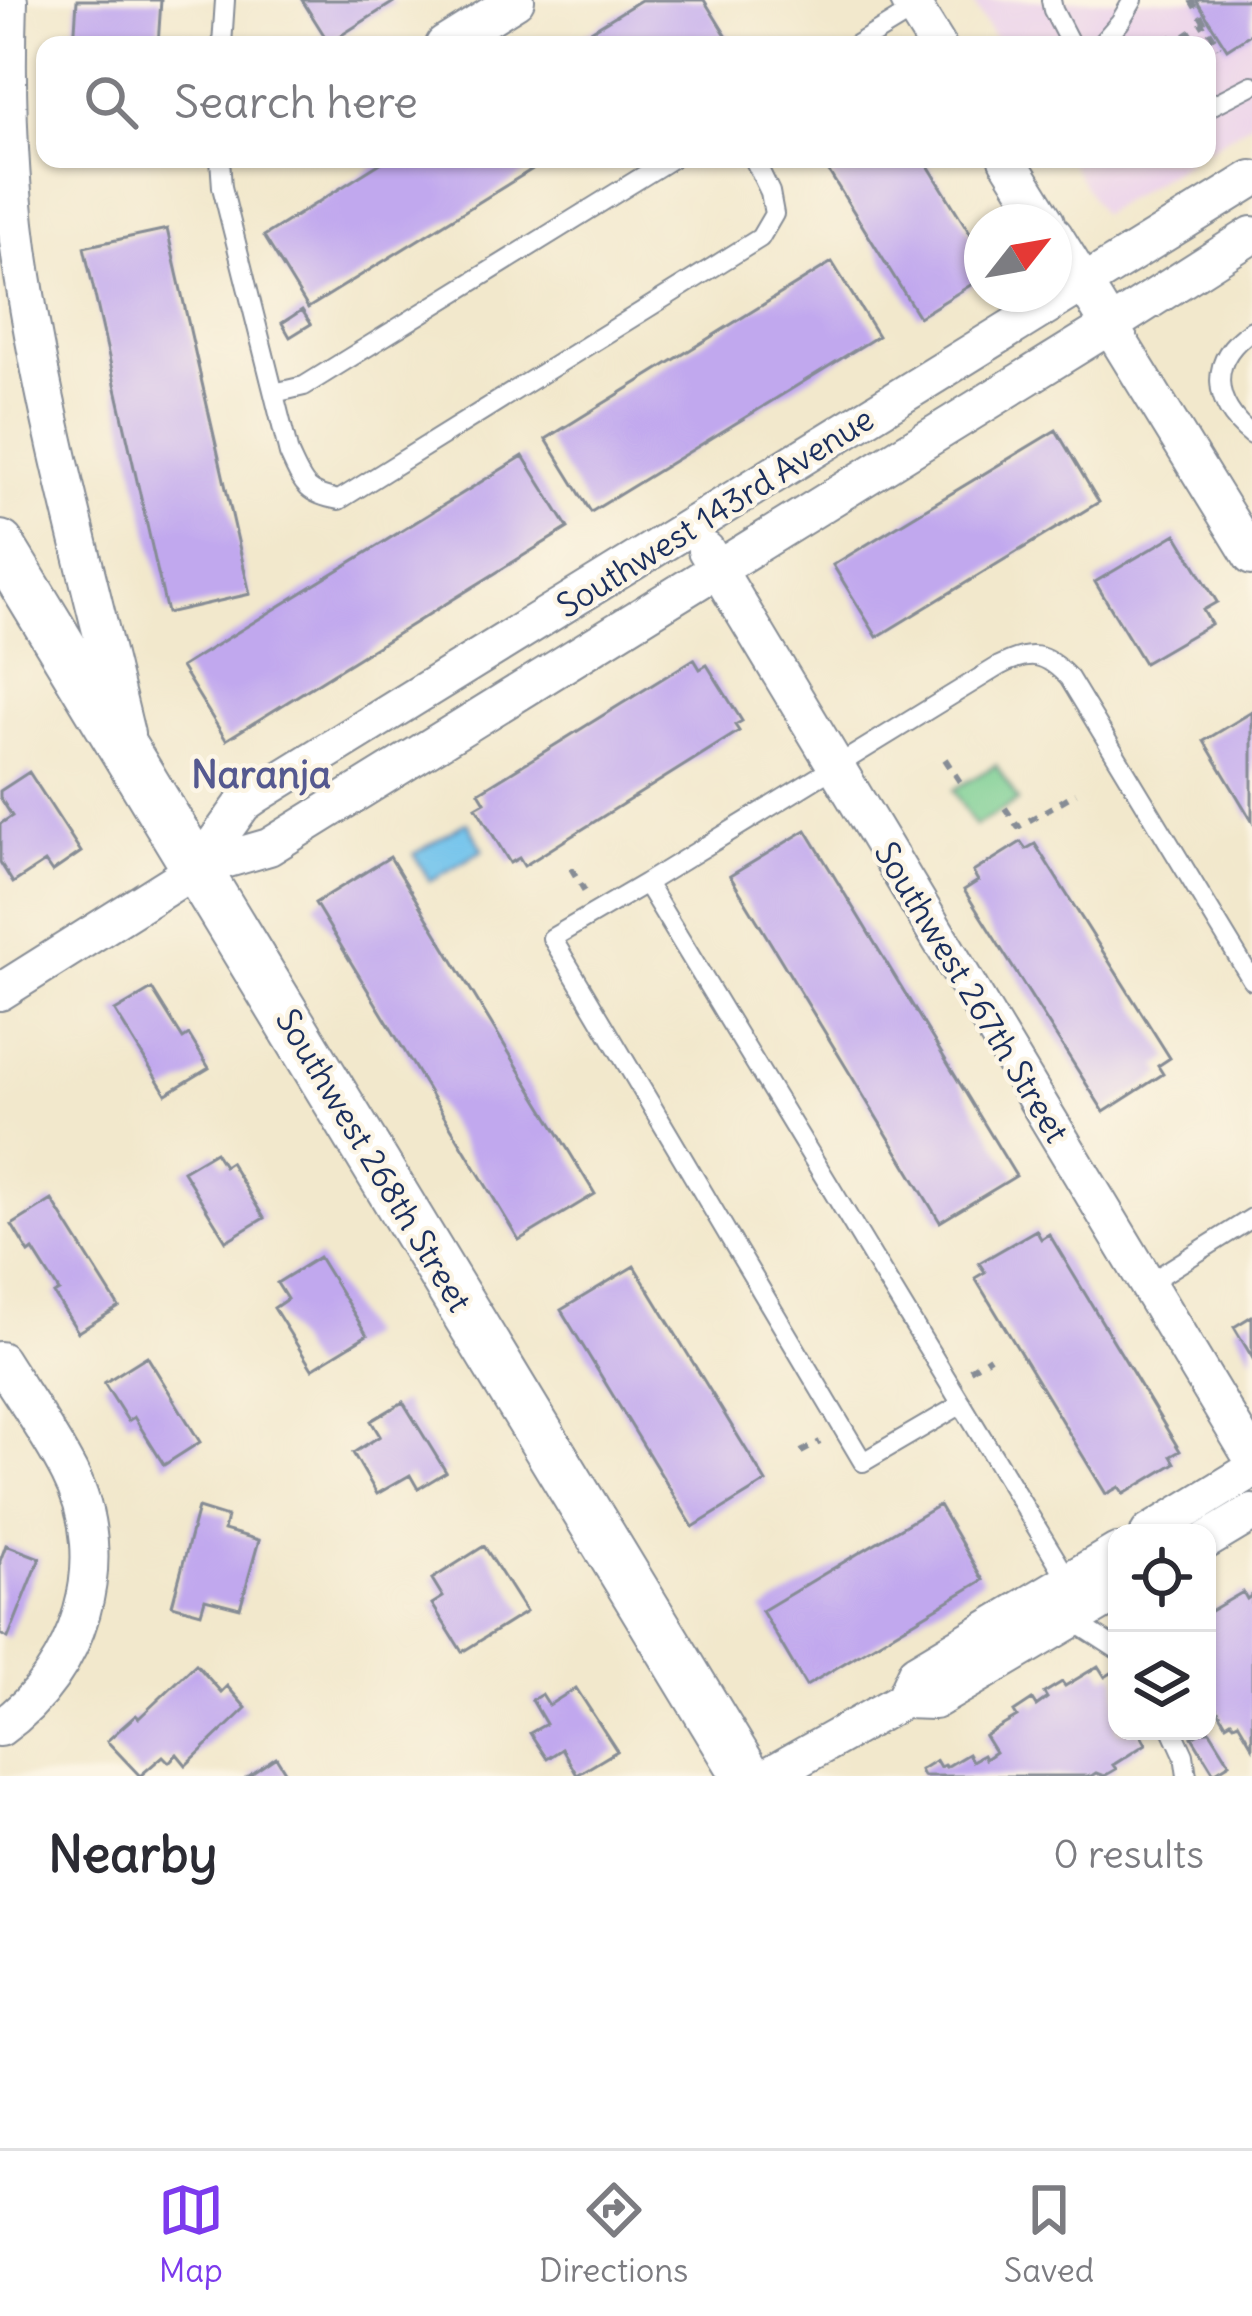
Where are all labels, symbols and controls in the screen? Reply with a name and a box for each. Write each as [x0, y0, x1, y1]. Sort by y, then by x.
search box [36, 36, 1216, 168]
icon: search [78, 69, 144, 135]
text: Search here [174, 74, 418, 130]
north arrow [964, 204, 1072, 312]
street label: Southwest 143rd Avenue [549, 397, 881, 627]
district label: Naranja [191, 750, 331, 799]
street label: Southwest 267th Street [866, 834, 1078, 1150]
street label: Southwest 268th Street [267, 1001, 481, 1319]
map controls [1108, 1524, 1216, 1740]
button: locate [1108, 1524, 1216, 1632]
button: layers [1108, 1632, 1216, 1740]
text: Nearby [48, 1822, 217, 1886]
text: 0 results [1053, 1830, 1204, 1879]
tab: Map [158, 2177, 224, 2291]
tab: Directions [539, 2177, 688, 2291]
tab: Saved [1004, 2177, 1094, 2291]

